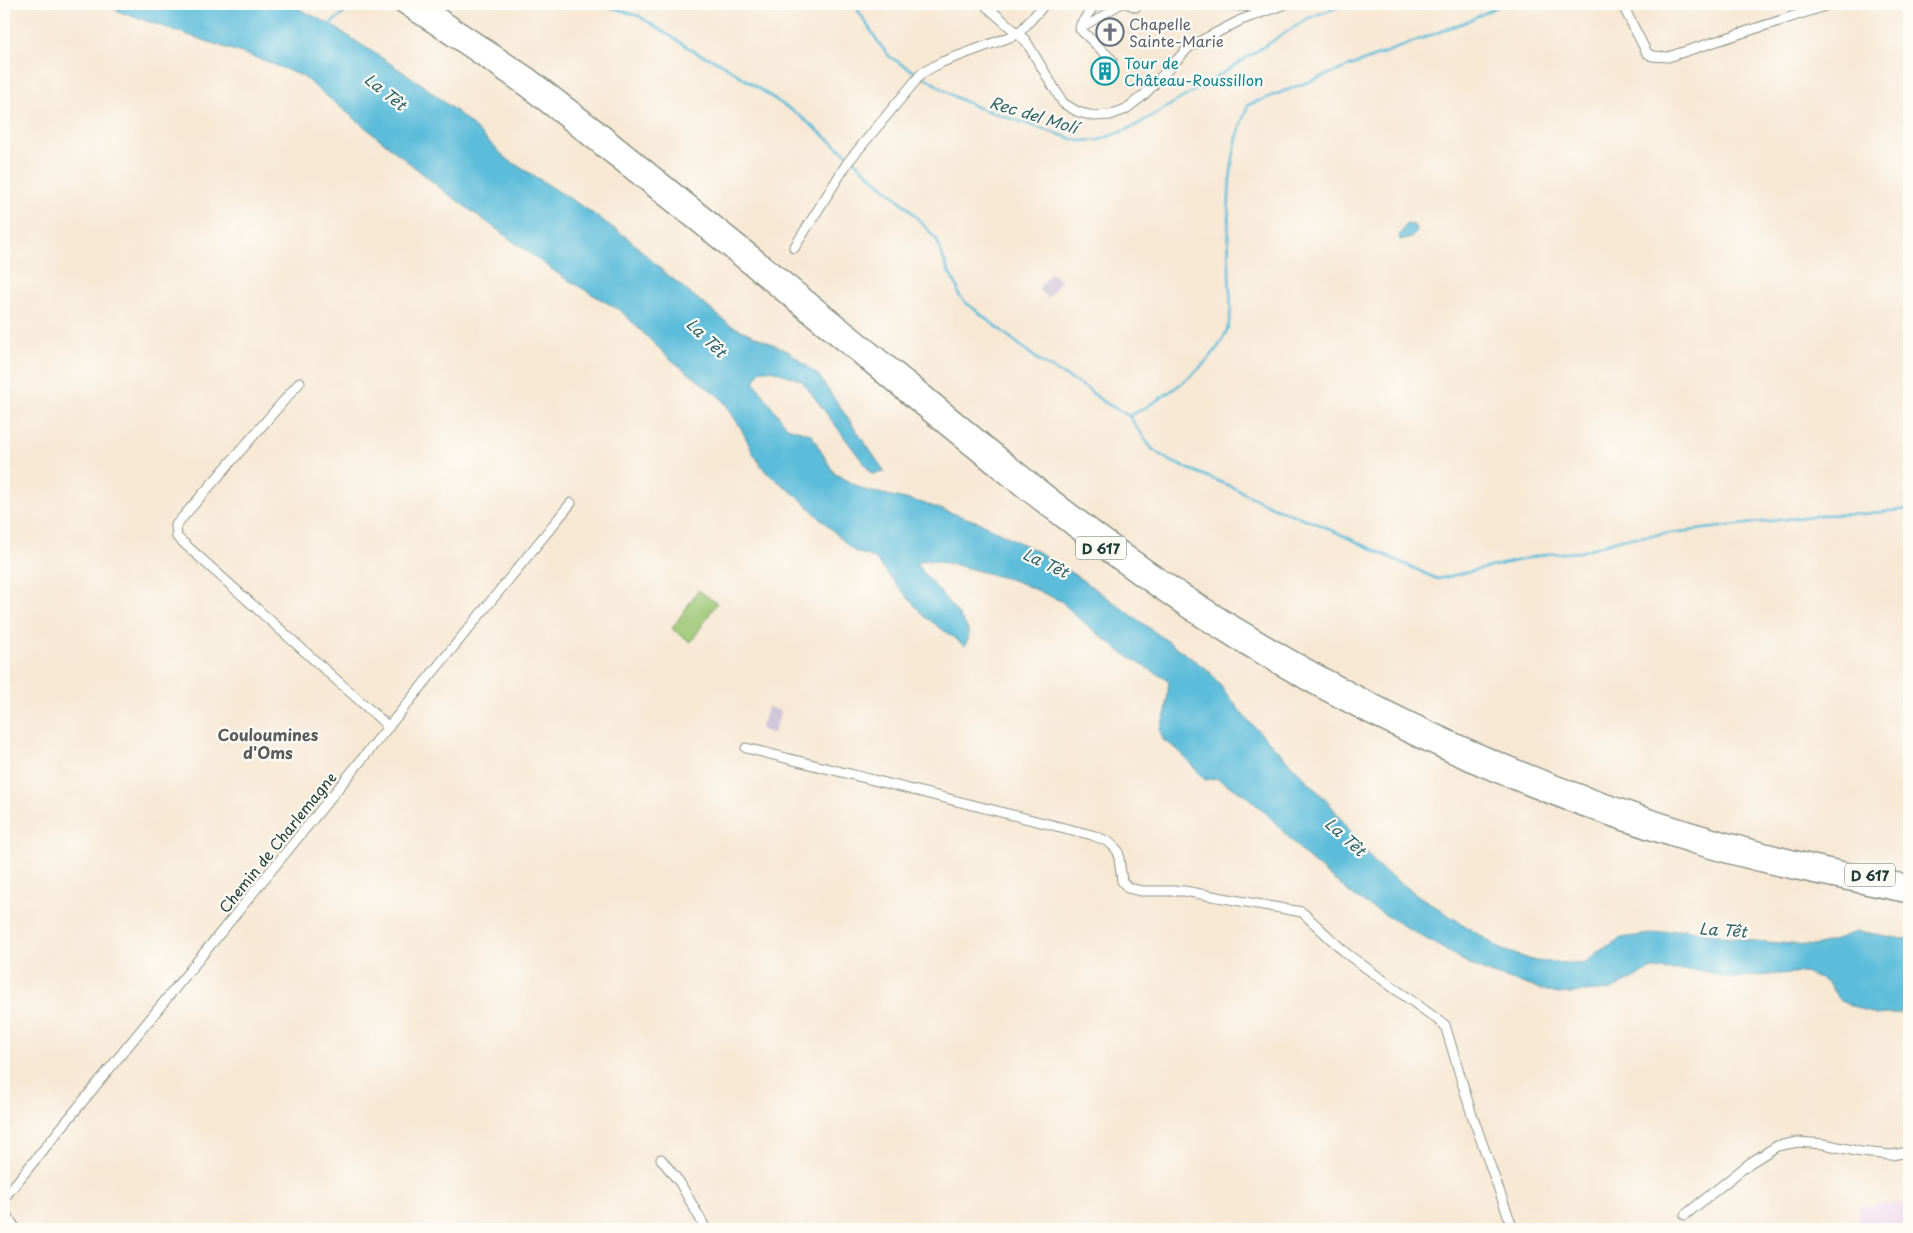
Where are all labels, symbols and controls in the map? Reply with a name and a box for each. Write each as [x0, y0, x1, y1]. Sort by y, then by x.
place label: Chapelle Sainte-Marie [1129, 12, 1224, 52]
church icon: Chapelle Sainte-Marie [1095, 17, 1125, 47]
place label: Tour de Château-Roussillon [1124, 51, 1263, 91]
building icon: Tour de Château-Roussillon [1090, 56, 1120, 86]
water label: La Têt [360, 67, 414, 117]
water label: Rec del Molí [987, 89, 1084, 140]
water label: La Têt [681, 312, 734, 364]
road number: D 617 [1076, 536, 1126, 560]
water label: La Têt [1019, 541, 1075, 584]
district label: Couloumines d'Oms [217, 722, 319, 764]
street label: Chemin de Charlemagne [213, 766, 341, 918]
water label: La Têt [1320, 811, 1373, 862]
road number: D 617 [1845, 864, 1895, 886]
water label: La Têt [1698, 915, 1750, 943]

